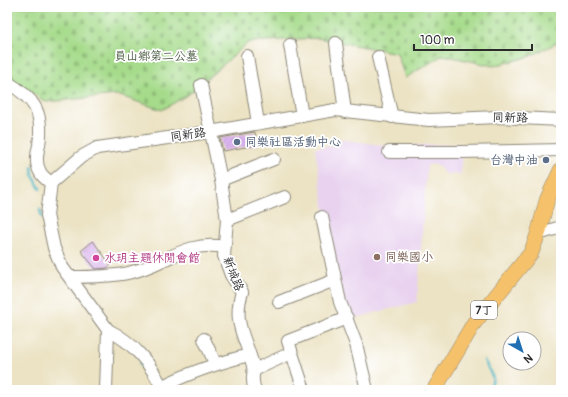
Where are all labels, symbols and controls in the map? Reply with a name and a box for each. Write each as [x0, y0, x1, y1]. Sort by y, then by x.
scale bar [414, 26, 532, 52]
text: 100 m [420, 33, 455, 48]
park label: 員山鄉第二公墓 [114, 49, 198, 64]
street label: 同新路 [492, 110, 528, 126]
street label: 同新路 [169, 125, 207, 145]
place label: 同樂社區活動中心 [245, 135, 341, 150]
marker: 同樂社區活動中心 [232, 137, 242, 147]
place label: 台灣中油 [490, 153, 538, 168]
marker: 台灣中油 [541, 155, 551, 165]
place label: 同樂國小 [385, 250, 433, 265]
place label: 水玥主題休閒會館 [104, 251, 200, 266]
marker: 同樂國小 [372, 252, 382, 262]
marker: 水玥主題休閒會館 [91, 253, 101, 263]
street label: 新城路 [220, 255, 246, 293]
road number: 7丁 [471, 301, 497, 319]
north arrow [502, 331, 542, 371]
text: N [521, 351, 535, 366]

